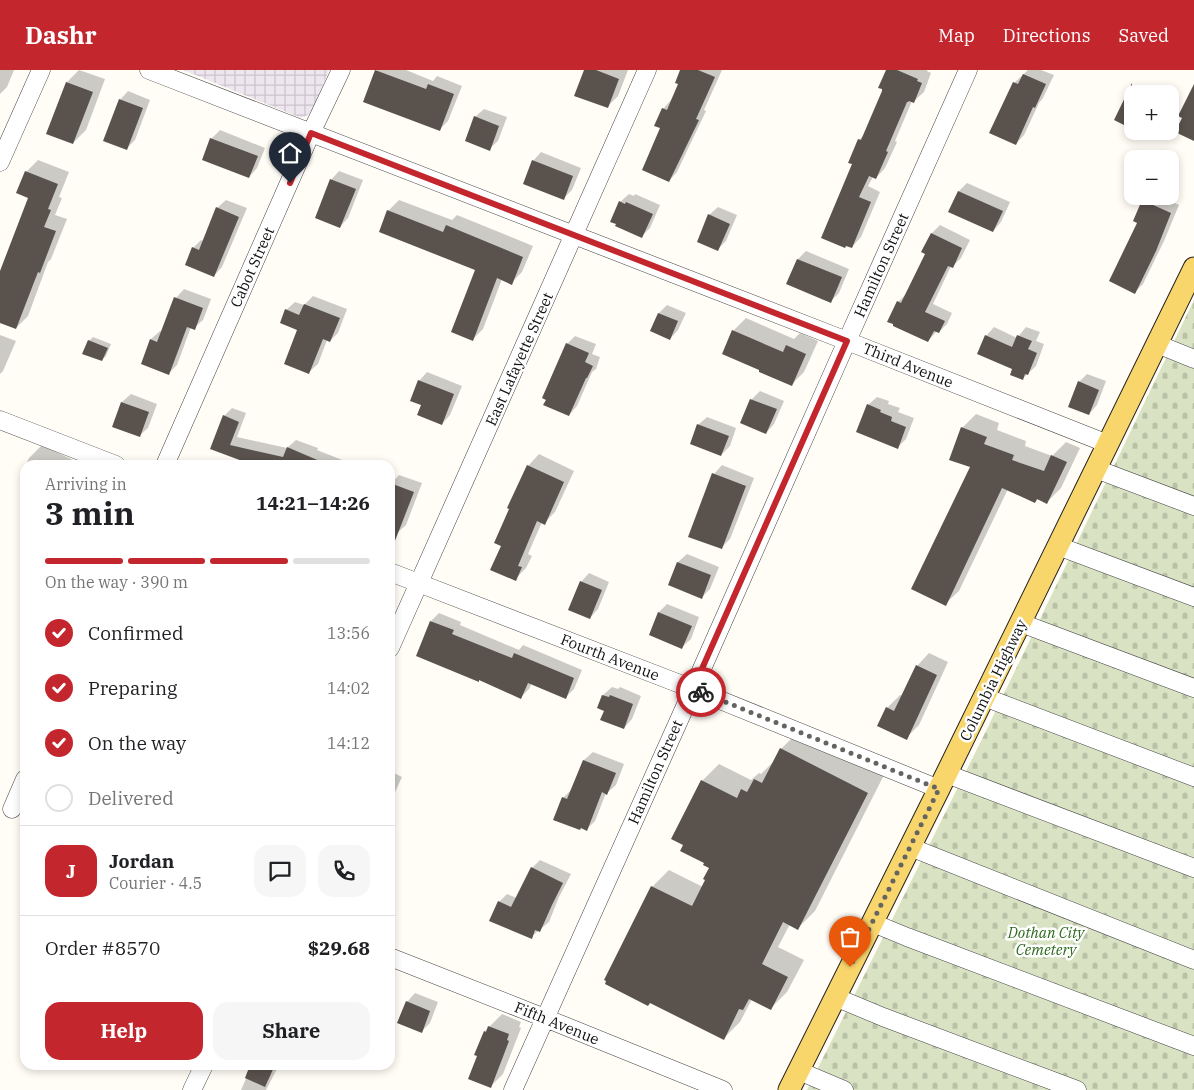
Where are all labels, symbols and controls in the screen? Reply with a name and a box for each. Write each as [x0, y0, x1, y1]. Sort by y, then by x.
text: Dashr [25, 19, 96, 51]
text: Map [938, 24, 975, 47]
text: Directions [1003, 24, 1091, 47]
text: Saved [1119, 24, 1169, 47]
map controls [1124, 85, 1179, 205]
button: + [1124, 85, 1179, 140]
pin [269, 132, 311, 183]
icon: home [276, 139, 304, 167]
button: − [1124, 150, 1179, 205]
street label: Hamilton Street [849, 210, 913, 320]
street label: Cabot Street [226, 224, 278, 310]
street label: East Lafayette Street [481, 289, 557, 429]
street label: Third Avenue [860, 338, 956, 392]
text: Arriving in [45, 474, 127, 494]
text: 14:21–14:26 [256, 491, 370, 515]
text: 3 min [45, 492, 135, 534]
text: On the way · 390 m [45, 572, 188, 592]
street label: Columbia Highway [955, 616, 1031, 744]
icon: check [45, 619, 73, 647]
text: Confirmed [88, 621, 183, 645]
text: 13:56 [327, 623, 370, 643]
street label: Fourth Avenue [558, 629, 662, 685]
courier [676, 667, 726, 717]
icon: check [45, 674, 73, 702]
text: Preparing [88, 676, 177, 700]
text: 14:02 [327, 678, 370, 698]
icon: bike [687, 678, 715, 706]
street label: Hamilton Street [623, 717, 687, 827]
icon: check [45, 729, 73, 757]
text: On the way [88, 731, 186, 755]
text: 14:12 [327, 733, 370, 753]
text: Delivered [88, 786, 174, 810]
button: chat [254, 845, 306, 897]
button: phone [318, 845, 370, 897]
text: Jordan [109, 849, 174, 873]
text: J [66, 859, 76, 883]
text: Courier · 4.5 [109, 873, 202, 893]
pin [829, 916, 871, 967]
icon: bag [836, 923, 864, 951]
park label: Dothan City Cemetery [1007, 923, 1085, 959]
text: Order #8570 [45, 936, 160, 960]
text: $29.68 [308, 936, 370, 960]
street label: Fifth Avenue [512, 997, 602, 1049]
button: Help [45, 1002, 203, 1060]
button: Share [213, 1002, 370, 1060]

